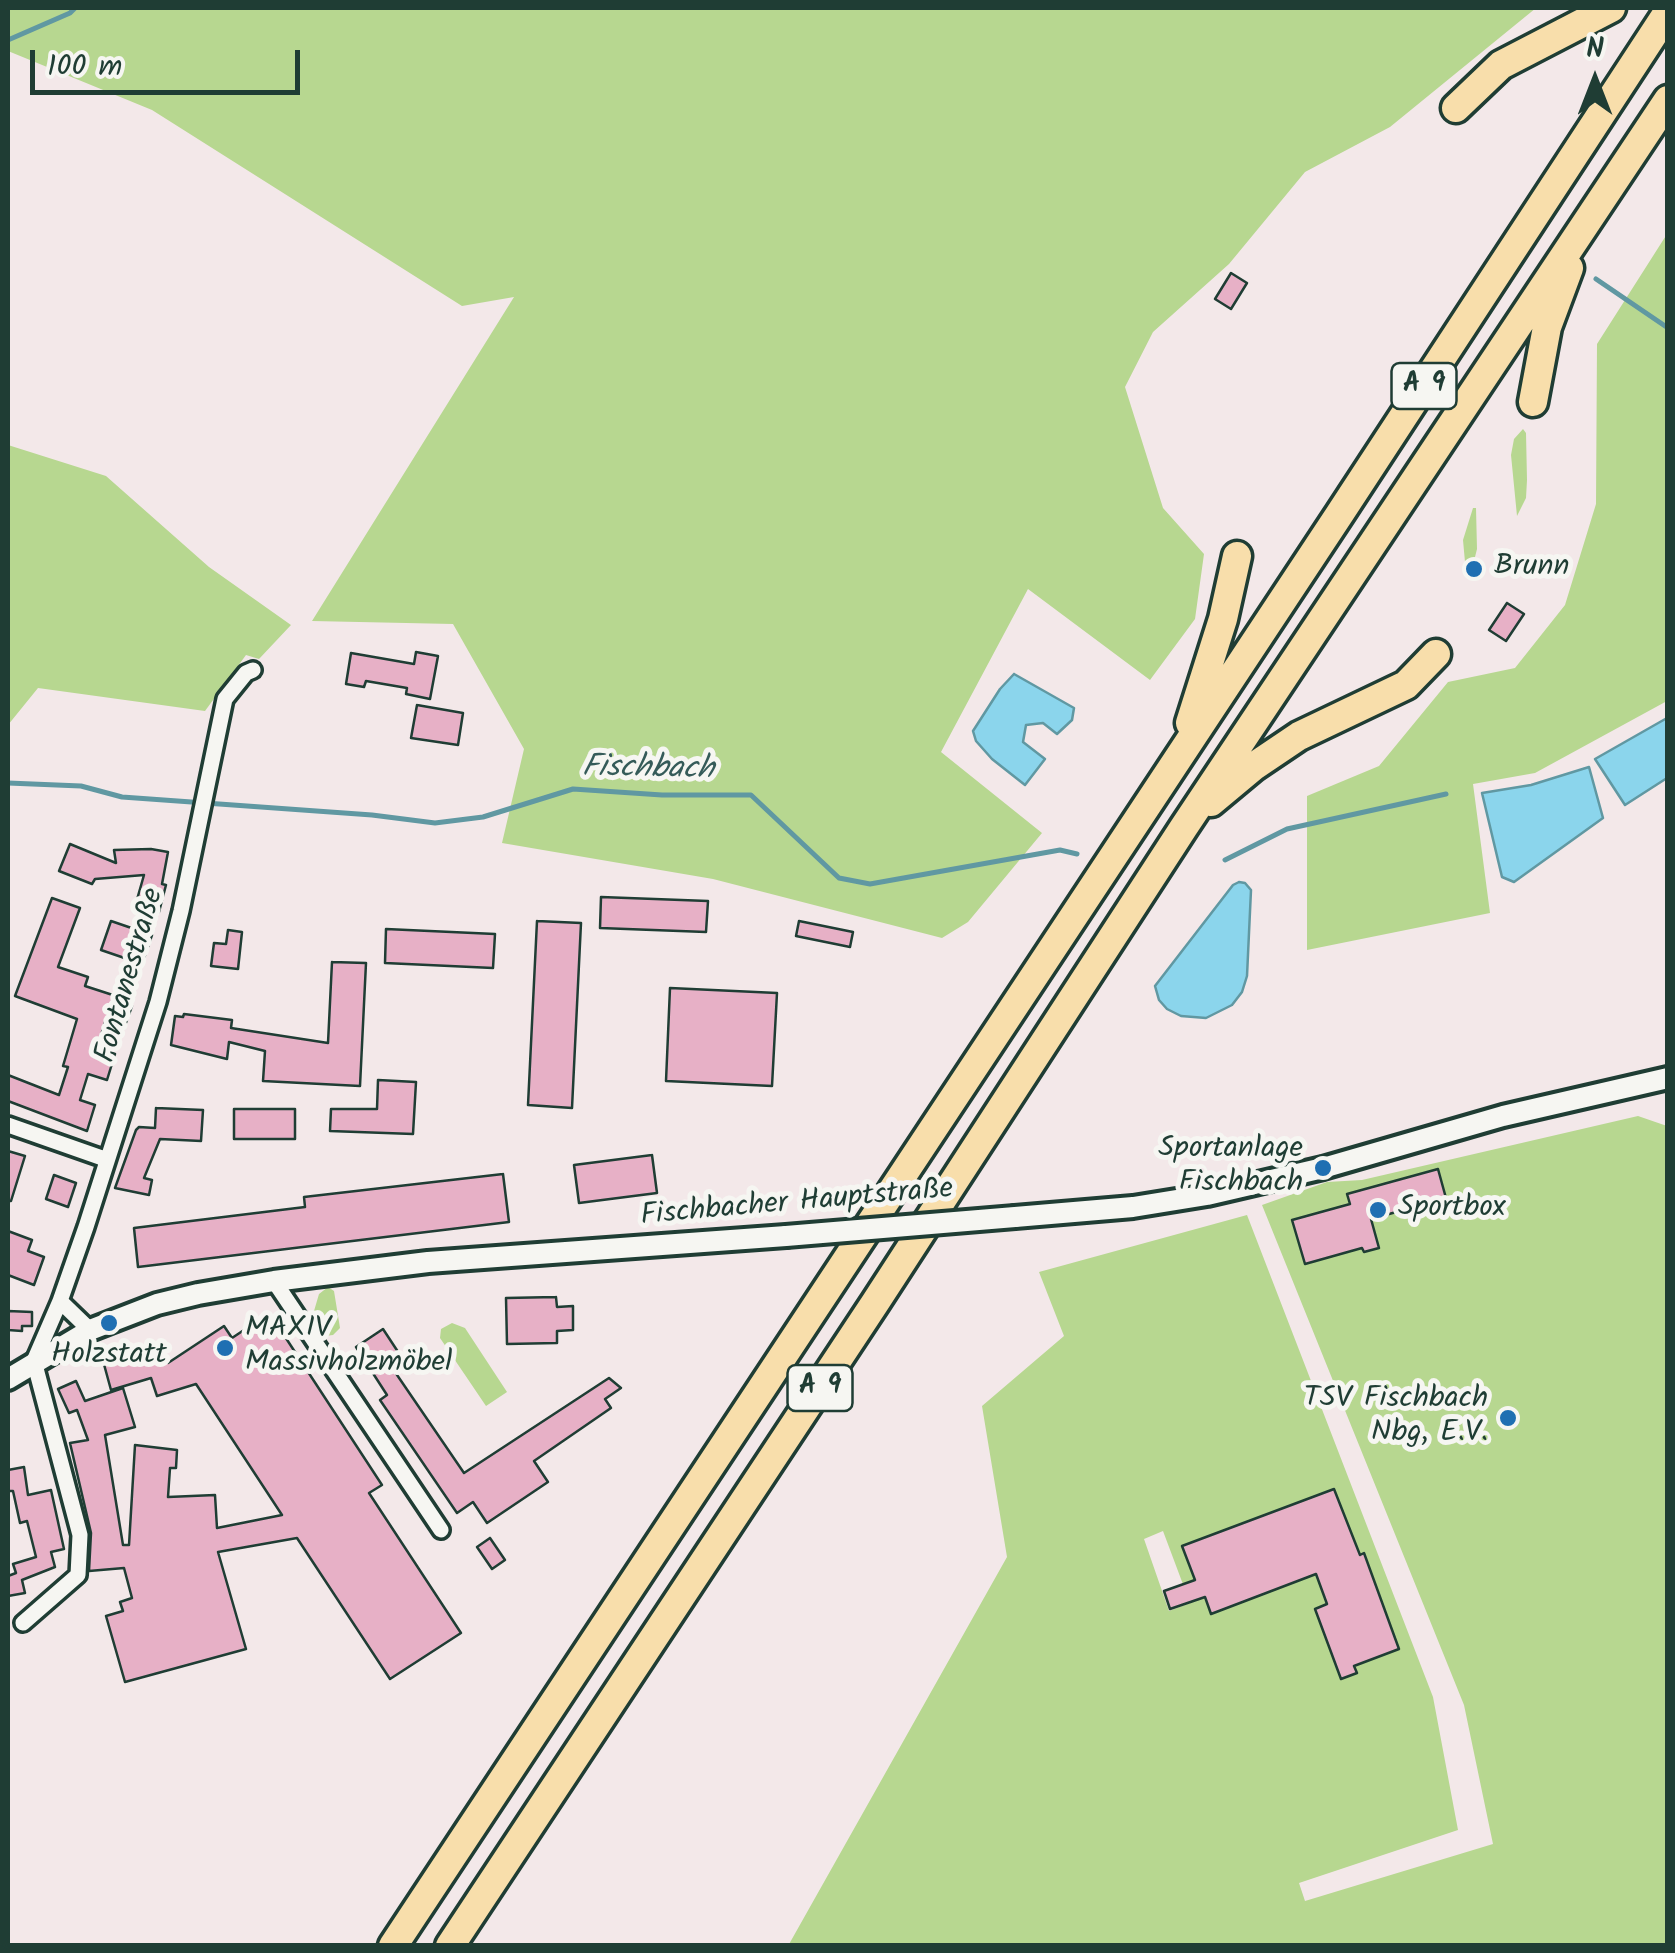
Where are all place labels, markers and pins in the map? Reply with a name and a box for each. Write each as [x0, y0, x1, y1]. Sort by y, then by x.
place label: Brunn [1494, 551, 1569, 587]
marker: Brunn [1463, 558, 1485, 580]
place label: Sportanlage Fischbach [1158, 1133, 1303, 1204]
marker: Sportanlage Fischbach [1312, 1157, 1334, 1179]
place label: Sportbox [1398, 1192, 1506, 1228]
marker: Sportbox [1367, 1199, 1389, 1221]
marker: Holzstatt [98, 1312, 120, 1334]
place label: MAXIV Massivholzmöbel [245, 1313, 452, 1384]
marker: MAXIV Massivholzmöbel [214, 1337, 236, 1359]
place label: Holzstatt [51, 1339, 167, 1375]
place label: TSV Fischbach Nbg, E.V. [1304, 1383, 1488, 1454]
marker: TSV Fischbach Nbg, E.V. [1497, 1407, 1519, 1429]

